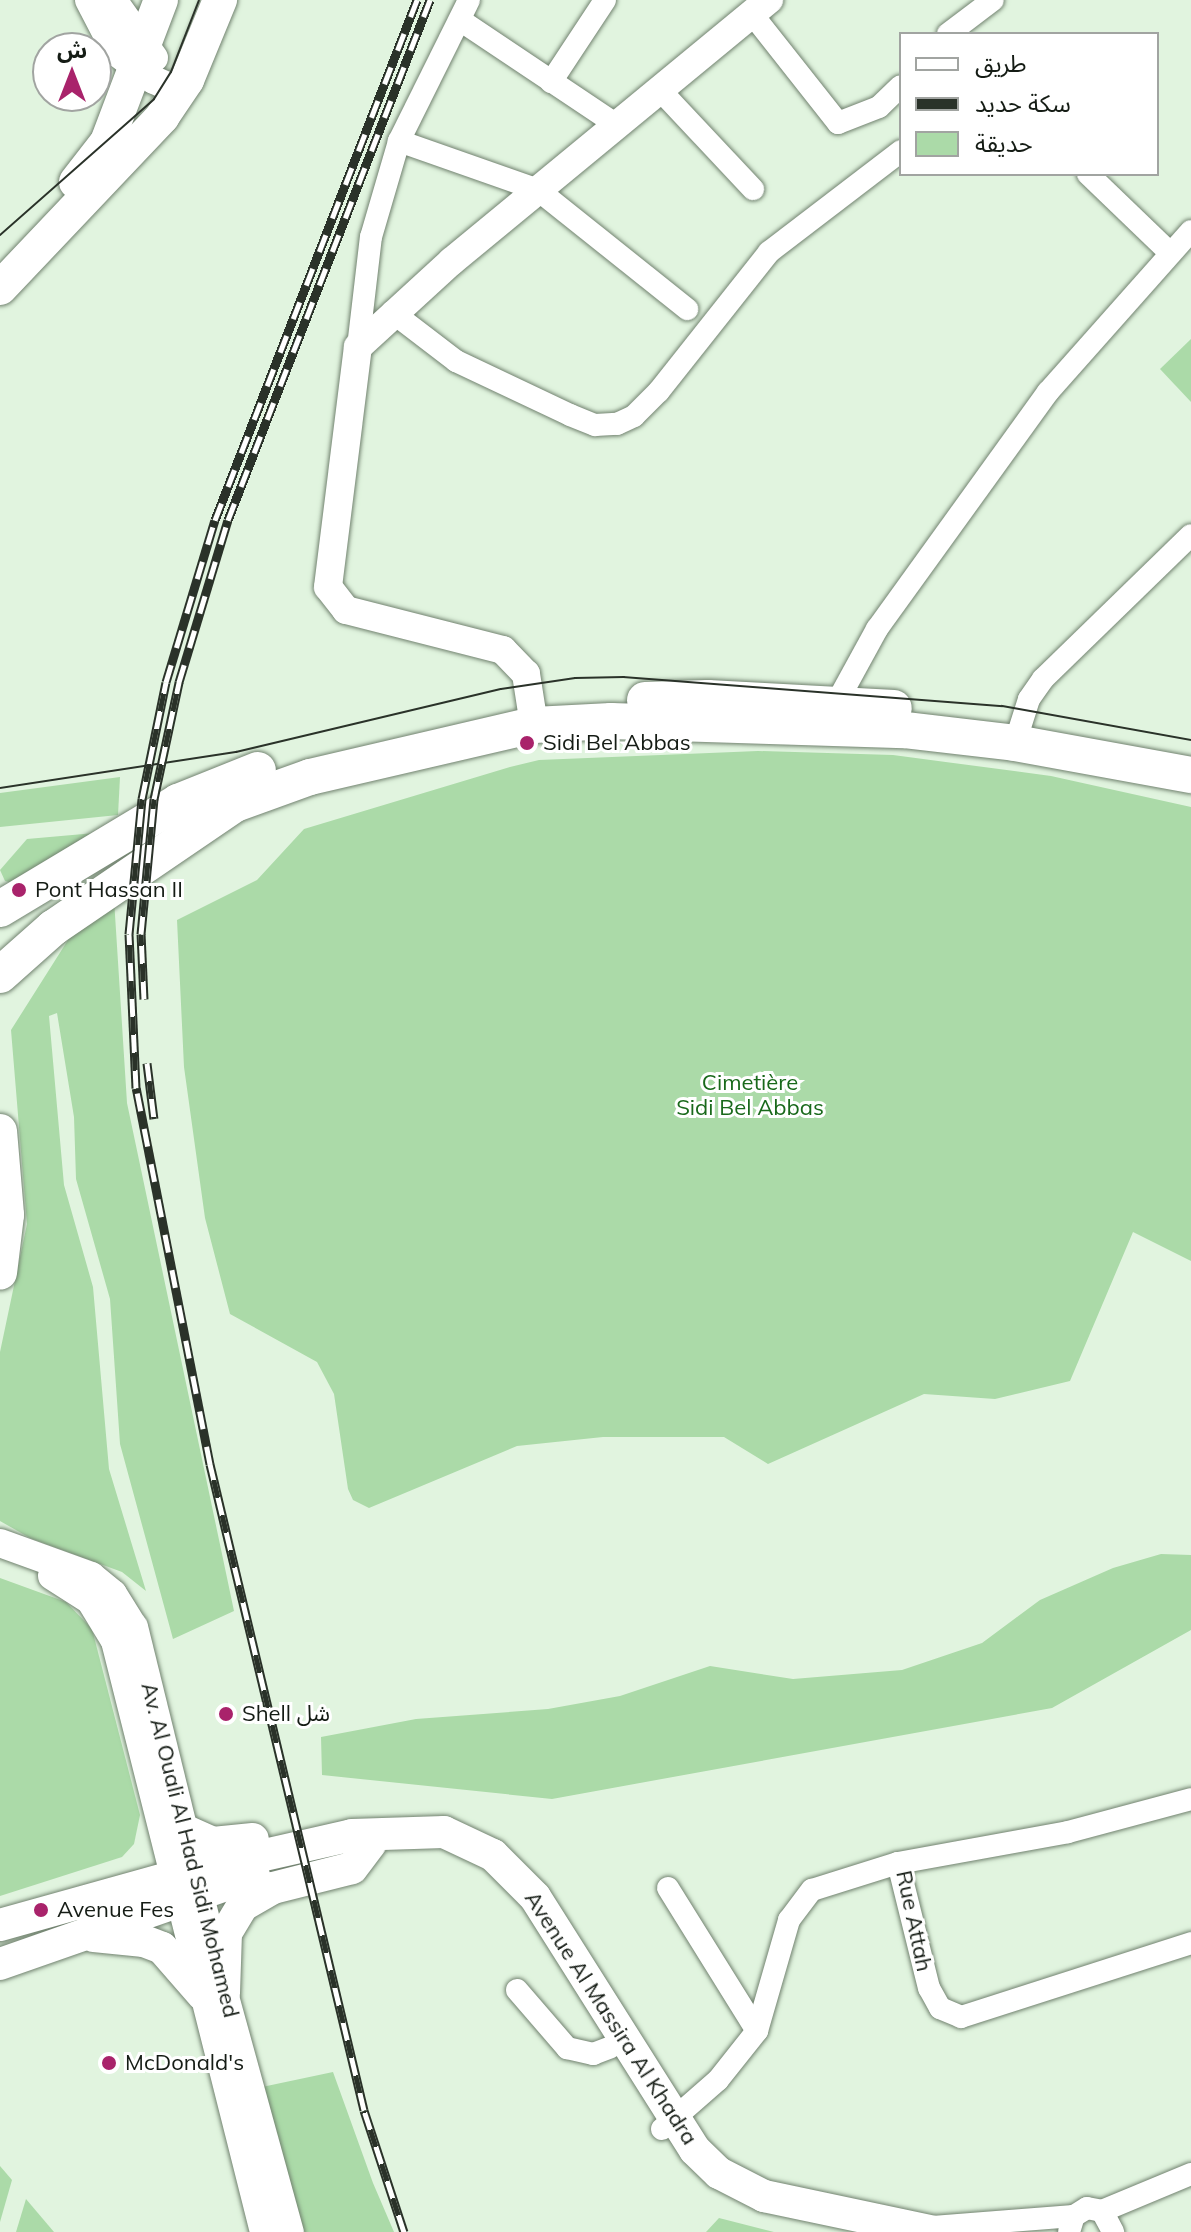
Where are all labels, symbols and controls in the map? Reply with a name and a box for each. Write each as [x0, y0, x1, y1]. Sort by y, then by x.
north arrow [32, 32, 112, 112]
legend [899, 32, 1159, 176]
text: ش [57, 36, 87, 64]
text: طريق [975, 48, 1027, 78]
text: سكة حديد [975, 88, 1071, 118]
text: حديقة [975, 128, 1033, 158]
place label: Sidi Bel Abbas [543, 730, 691, 756]
marker: Sidi Bel Abbas [518, 734, 536, 752]
place label: Pont Hassan II [35, 877, 183, 903]
marker: Pont Hassan II [10, 881, 28, 899]
park label: Cimetière Sidi Bel Abbas [676, 1069, 824, 1120]
street label: Av. Al Ouali Al Had Sidi Mohamed [136, 1680, 244, 2020]
place label: Shell شل [242, 1701, 330, 1727]
marker: Shell شل [217, 1705, 235, 1723]
street label: Rue Attah [890, 1868, 938, 1974]
street label: Avenue Al Massira Al Khadra [519, 1886, 703, 2150]
place label: Avenue Fes [57, 1897, 174, 1923]
marker: Avenue Fes [32, 1901, 50, 1919]
place label: McDonald's [125, 2050, 244, 2076]
marker: McDonald's [100, 2054, 118, 2072]

